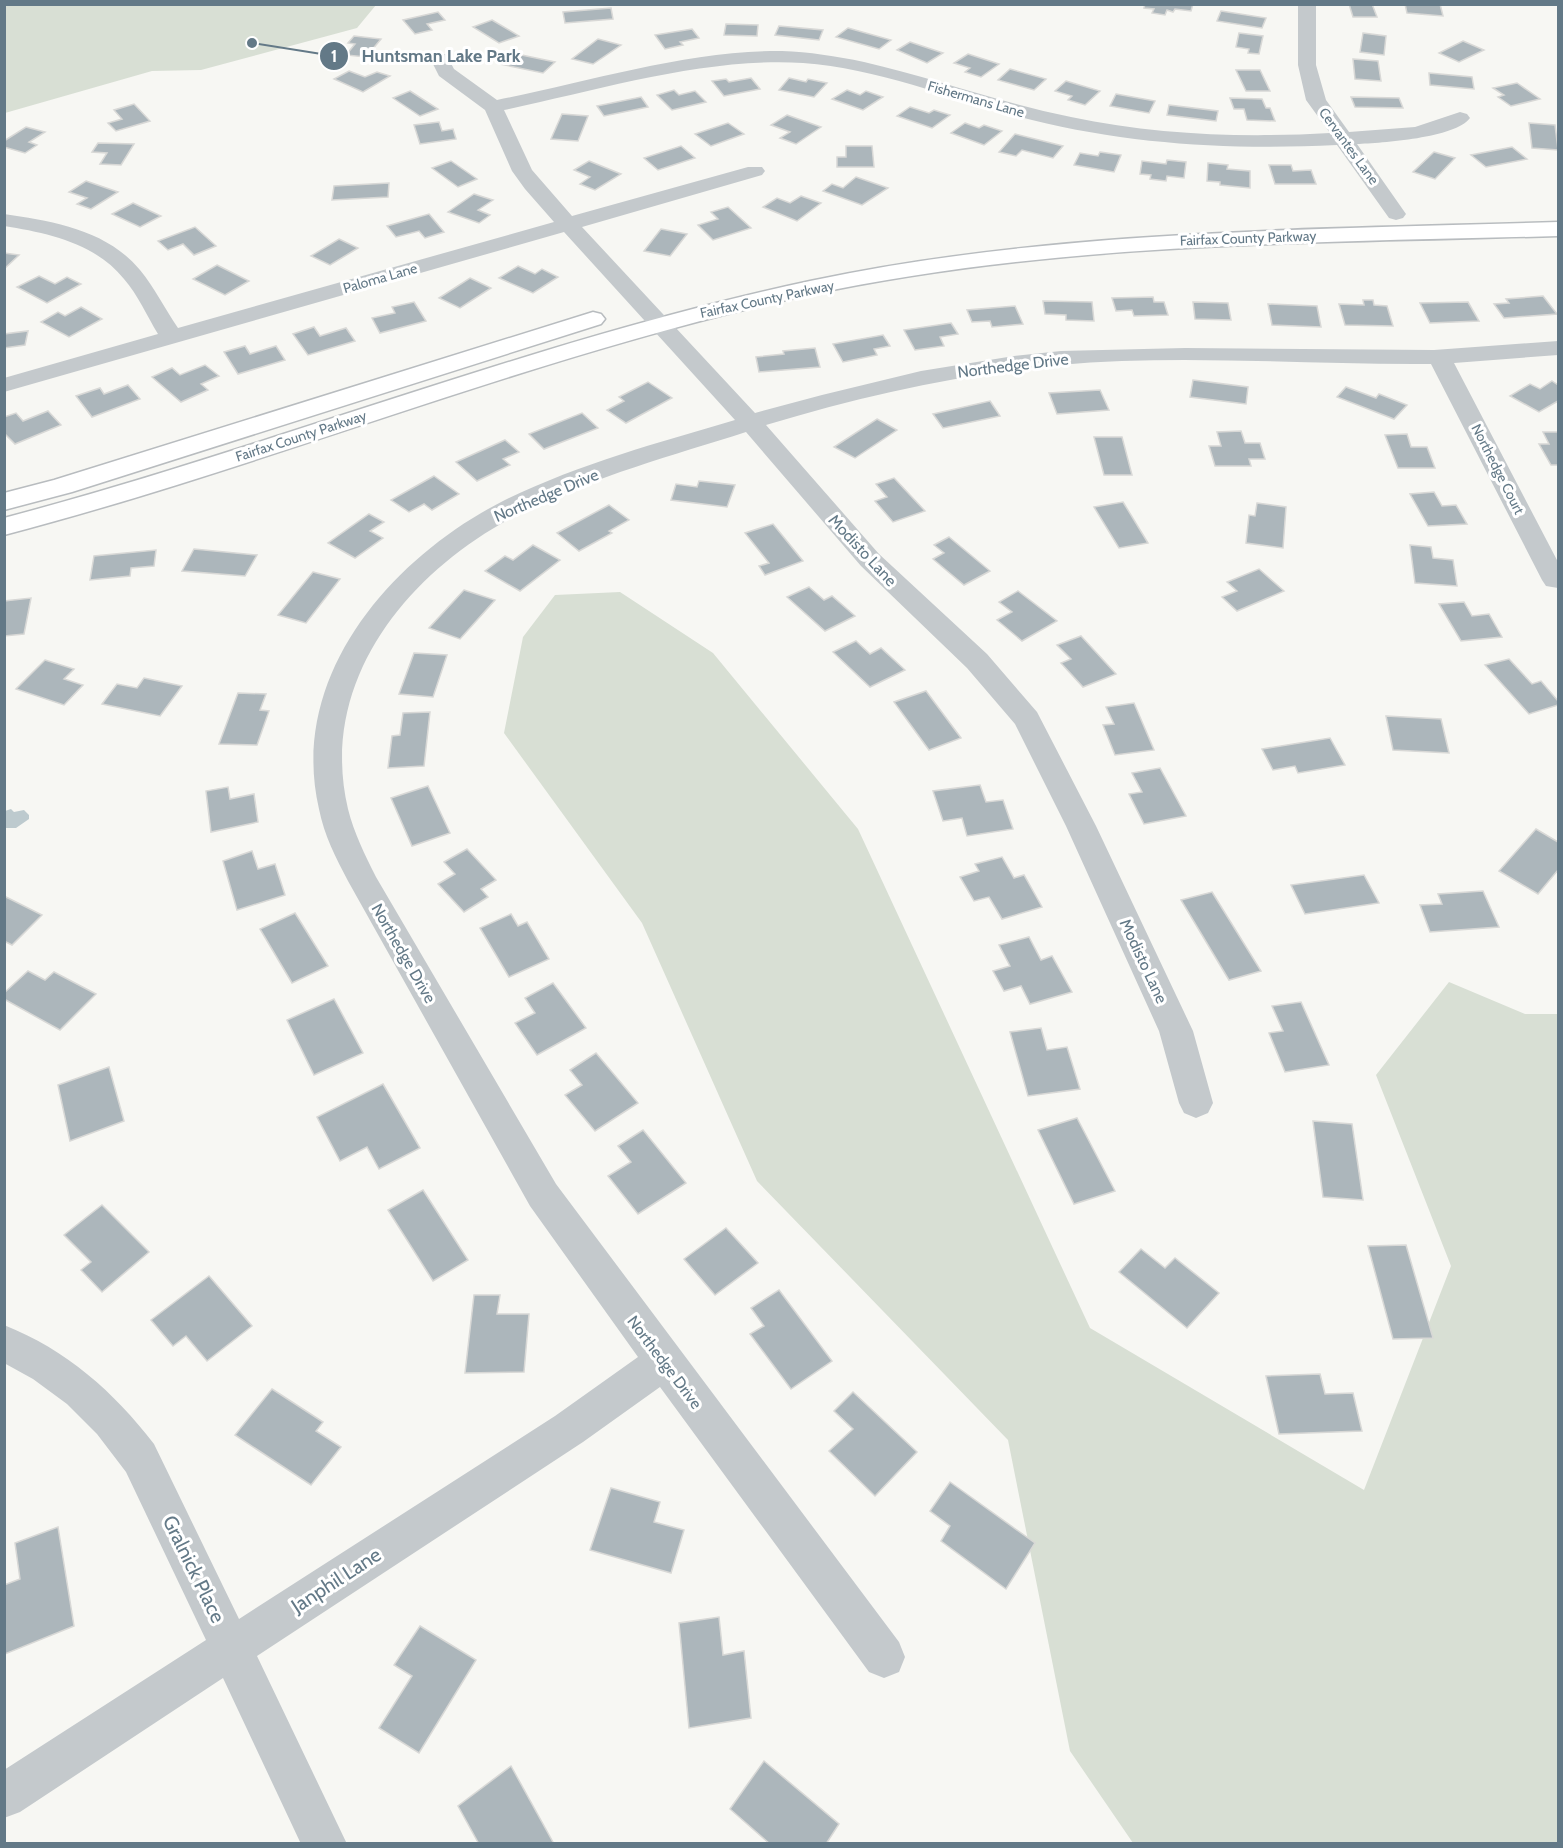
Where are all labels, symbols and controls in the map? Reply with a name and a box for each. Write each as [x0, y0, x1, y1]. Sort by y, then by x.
callout: Huntsman Lake Park [319, 38, 532, 74]
text: 1 [331, 45, 337, 67]
text: Huntsman Lake Park [362, 45, 521, 67]
street label: Fishermans Lane [926, 77, 1026, 121]
street label: Cervantes Lane [1315, 104, 1383, 188]
street label: Fairfax County Parkway [1179, 227, 1317, 249]
street label: Paloma Lane [341, 259, 419, 297]
street label: Fairfax County Parkway [698, 276, 836, 322]
street label: Northedge Drive [956, 349, 1070, 382]
street label: Fairfax County Parkway [233, 406, 369, 466]
street label: Northedge Court [1468, 421, 1529, 517]
street label: Northedge Drive [491, 465, 601, 526]
street label: Modisto Lane [825, 511, 901, 590]
street label: Northedge Drive [367, 900, 440, 1006]
street label: Modisto Lane [1116, 916, 1171, 1006]
street label: Northedge Drive [623, 1312, 706, 1413]
street label: Gralnick Place [158, 1511, 230, 1627]
street label: Janphil Lane [286, 1542, 385, 1618]

